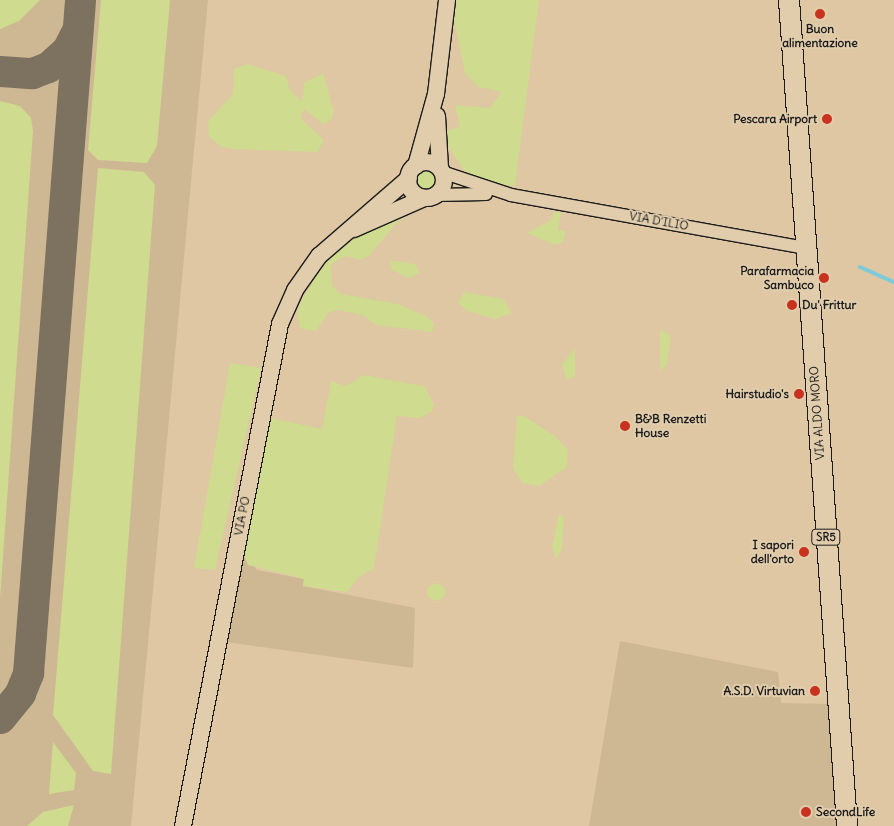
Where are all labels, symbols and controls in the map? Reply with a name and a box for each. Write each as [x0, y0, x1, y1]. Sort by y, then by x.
marker: Buon alimentazione [814, 8, 826, 20]
place label: Buon alimentazione [782, 22, 858, 50]
place label: Pescara Airport [733, 112, 817, 126]
marker: Pescara Airport [821, 113, 833, 125]
street label: VIA D'ILIO [628, 209, 690, 233]
place label: Parafarmacia Sambuco [740, 264, 814, 292]
marker: Parafarmacia Sambuco [818, 272, 830, 284]
place label: Du' Frittur [802, 298, 857, 312]
marker: Du' Frittur [786, 299, 798, 311]
street label: VIA ALDO MORO [807, 366, 827, 460]
place label: Hairstudio's [725, 387, 789, 401]
marker: Hairstudio's [793, 388, 805, 400]
place label: B&B Renzetti House [635, 412, 706, 440]
marker: B&B Renzetti House [619, 420, 631, 432]
street label: VIA PO [231, 495, 253, 537]
road number: SR5 [811, 528, 841, 546]
place label: I sapori dell'orto [751, 538, 794, 566]
marker: I sapori dell'orto [798, 546, 810, 558]
place label: A.S.D. Virtuvian [724, 684, 805, 698]
marker: A.S.D. Virtuvian [809, 685, 821, 697]
place label: SecondLife [816, 805, 875, 819]
marker: SecondLife [800, 806, 812, 818]

